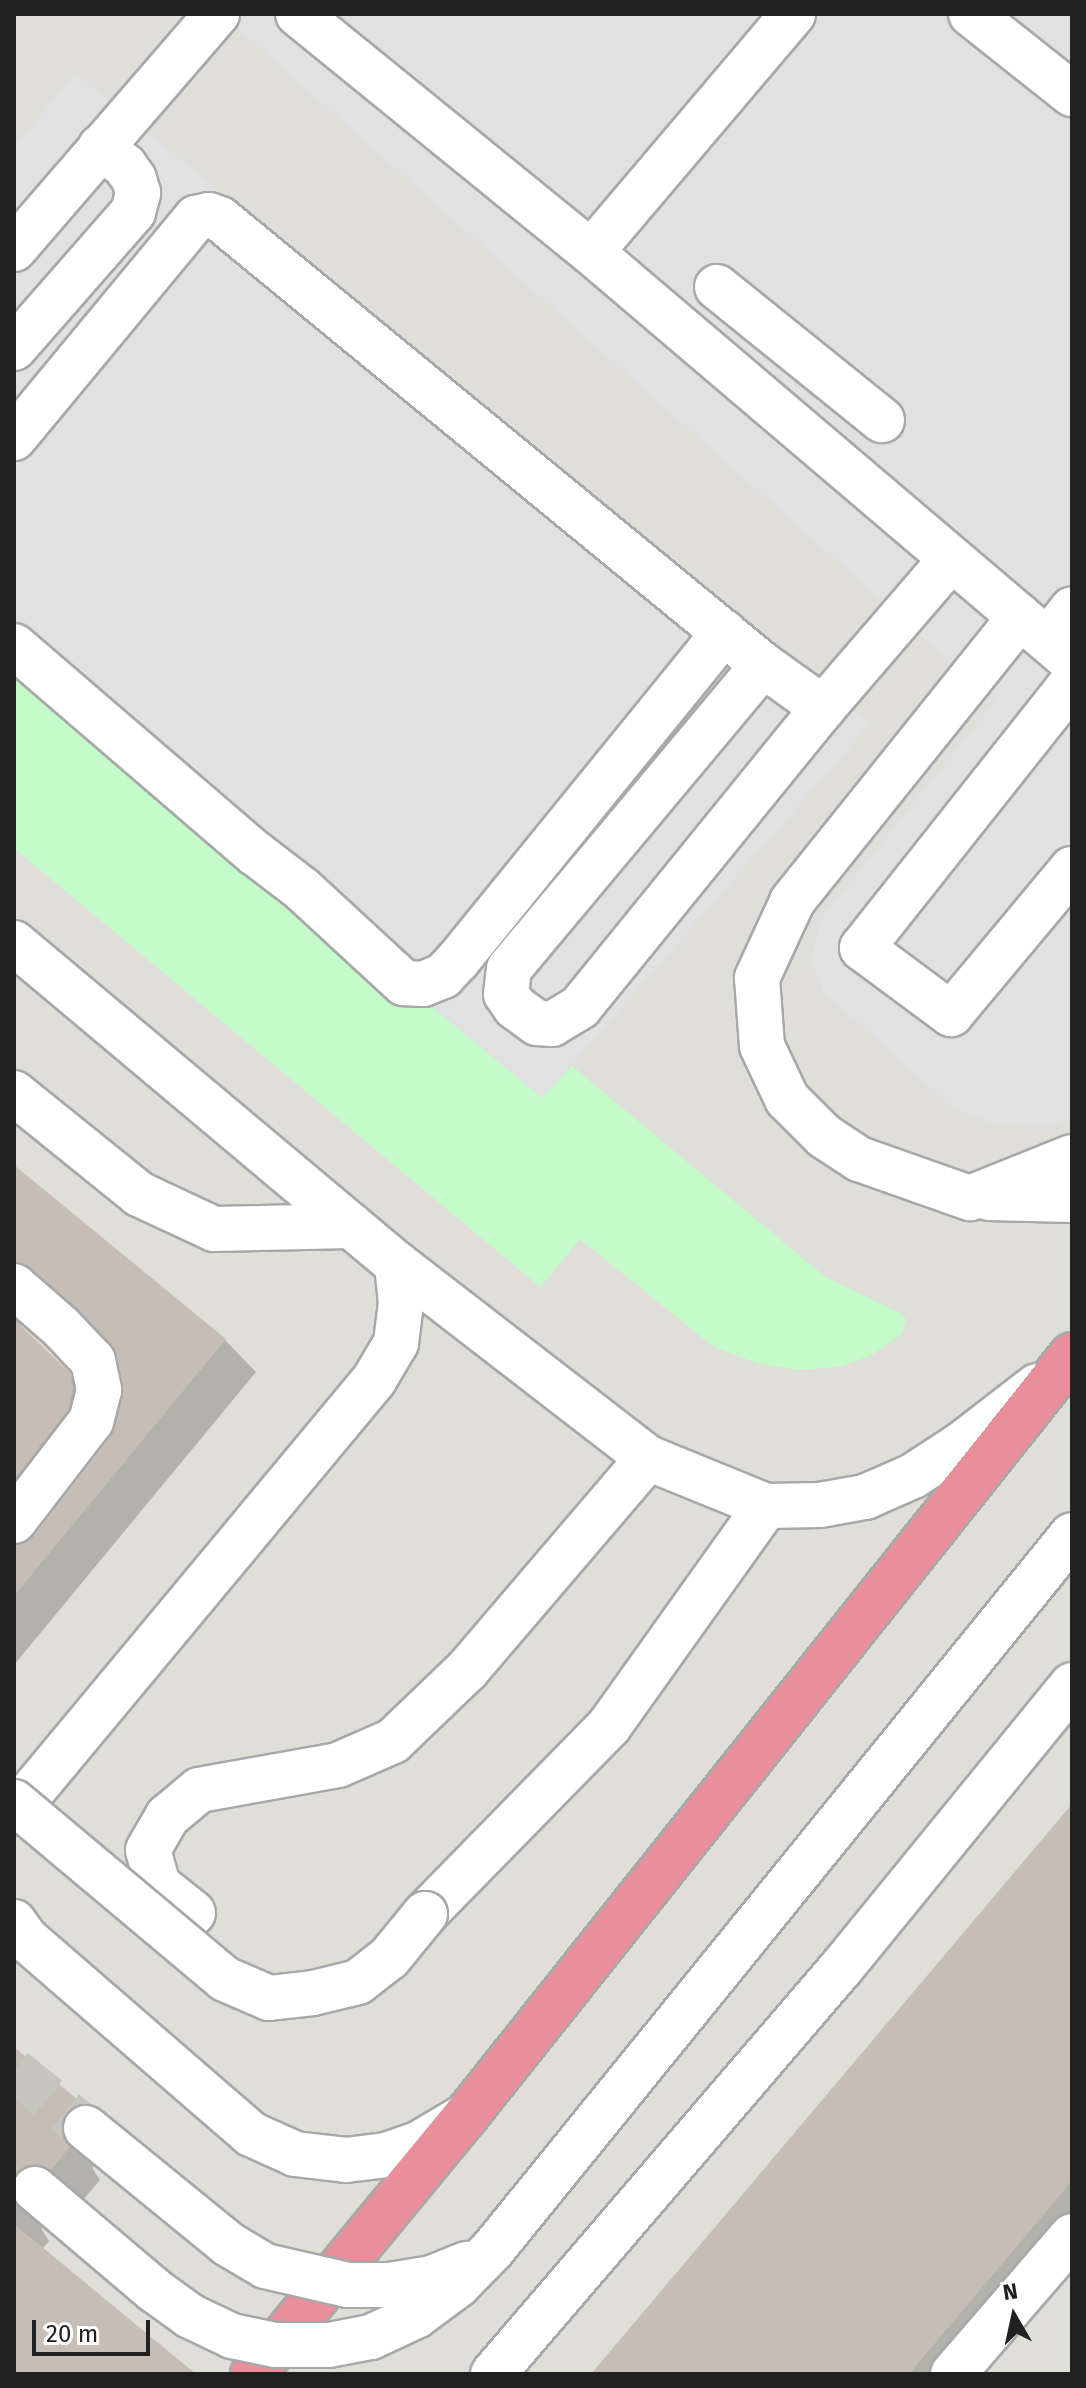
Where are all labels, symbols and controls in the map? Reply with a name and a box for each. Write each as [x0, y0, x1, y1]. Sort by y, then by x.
north arrow [974, 2276, 1054, 2356]
text: N [1001, 2277, 1019, 2306]
scale bar [36, 2304, 154, 2354]
text: 20 m [46, 2320, 98, 2348]

